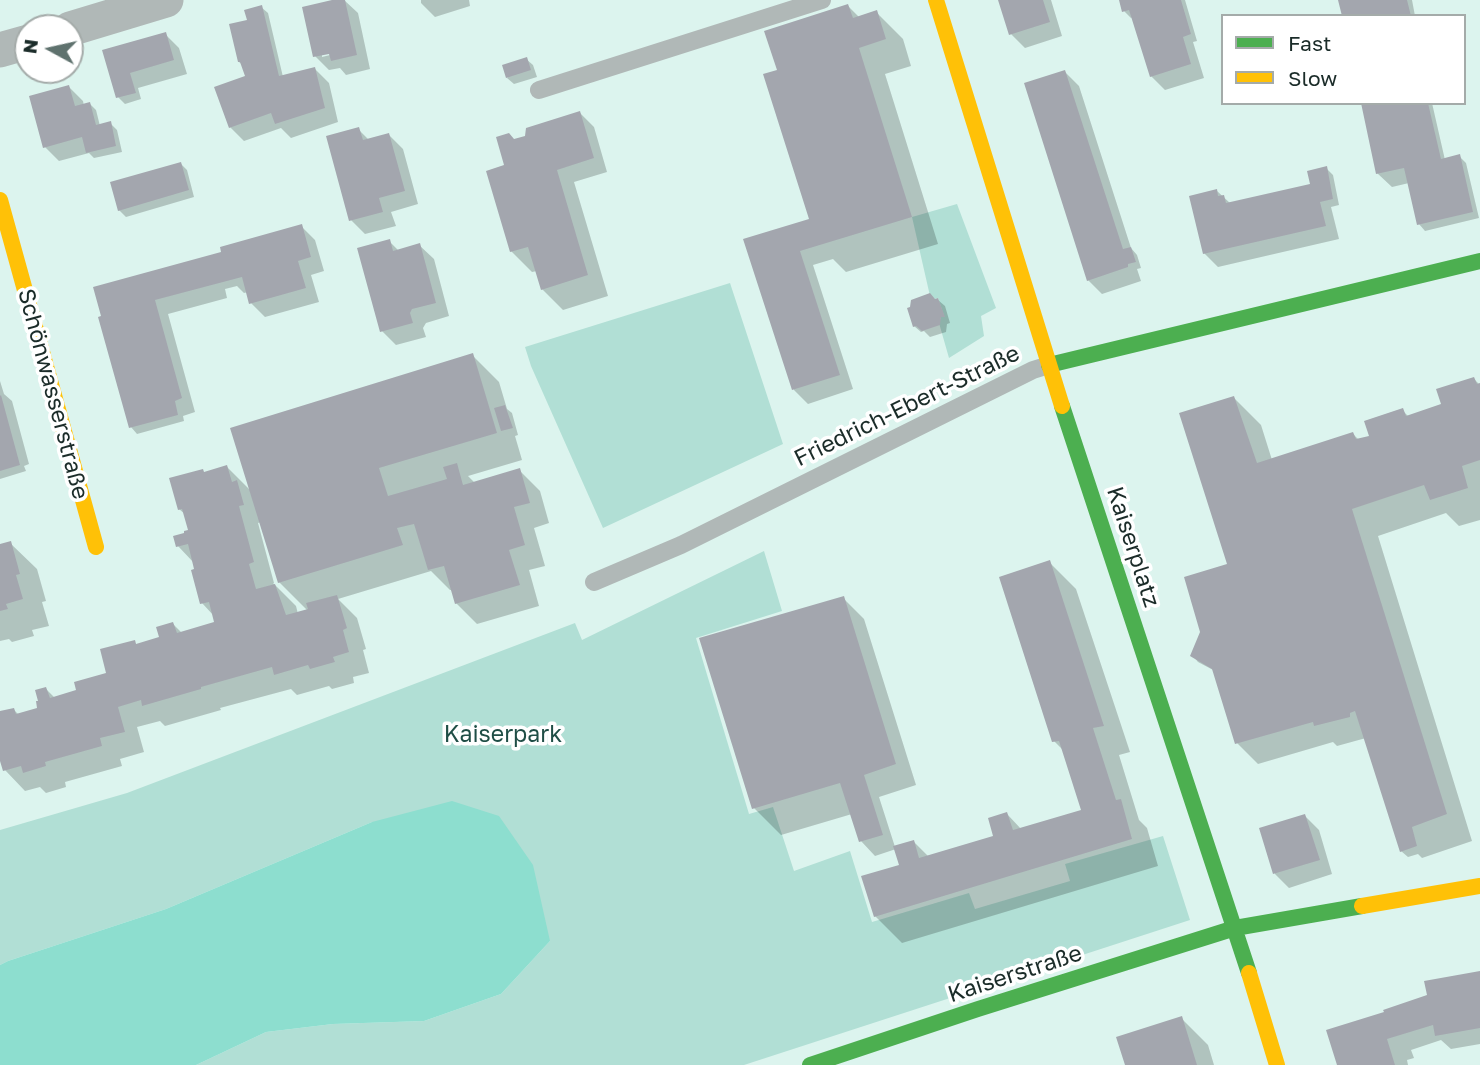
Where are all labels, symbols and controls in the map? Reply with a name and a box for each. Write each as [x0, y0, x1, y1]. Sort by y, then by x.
north arrow [14, 14, 84, 84]
legend [1221, 14, 1466, 105]
text: Fast [1288, 30, 1331, 56]
text: N [17, 38, 42, 55]
text: Slow [1288, 65, 1337, 91]
street label: Schönwasserstraße [12, 286, 94, 502]
street label: Friedrich-Ebert-Straße [790, 339, 1024, 473]
street label: Kaiserplatz [1101, 483, 1165, 611]
park label: Kaiserpark [444, 721, 562, 749]
street label: Kaiserstraße [945, 939, 1085, 1009]

